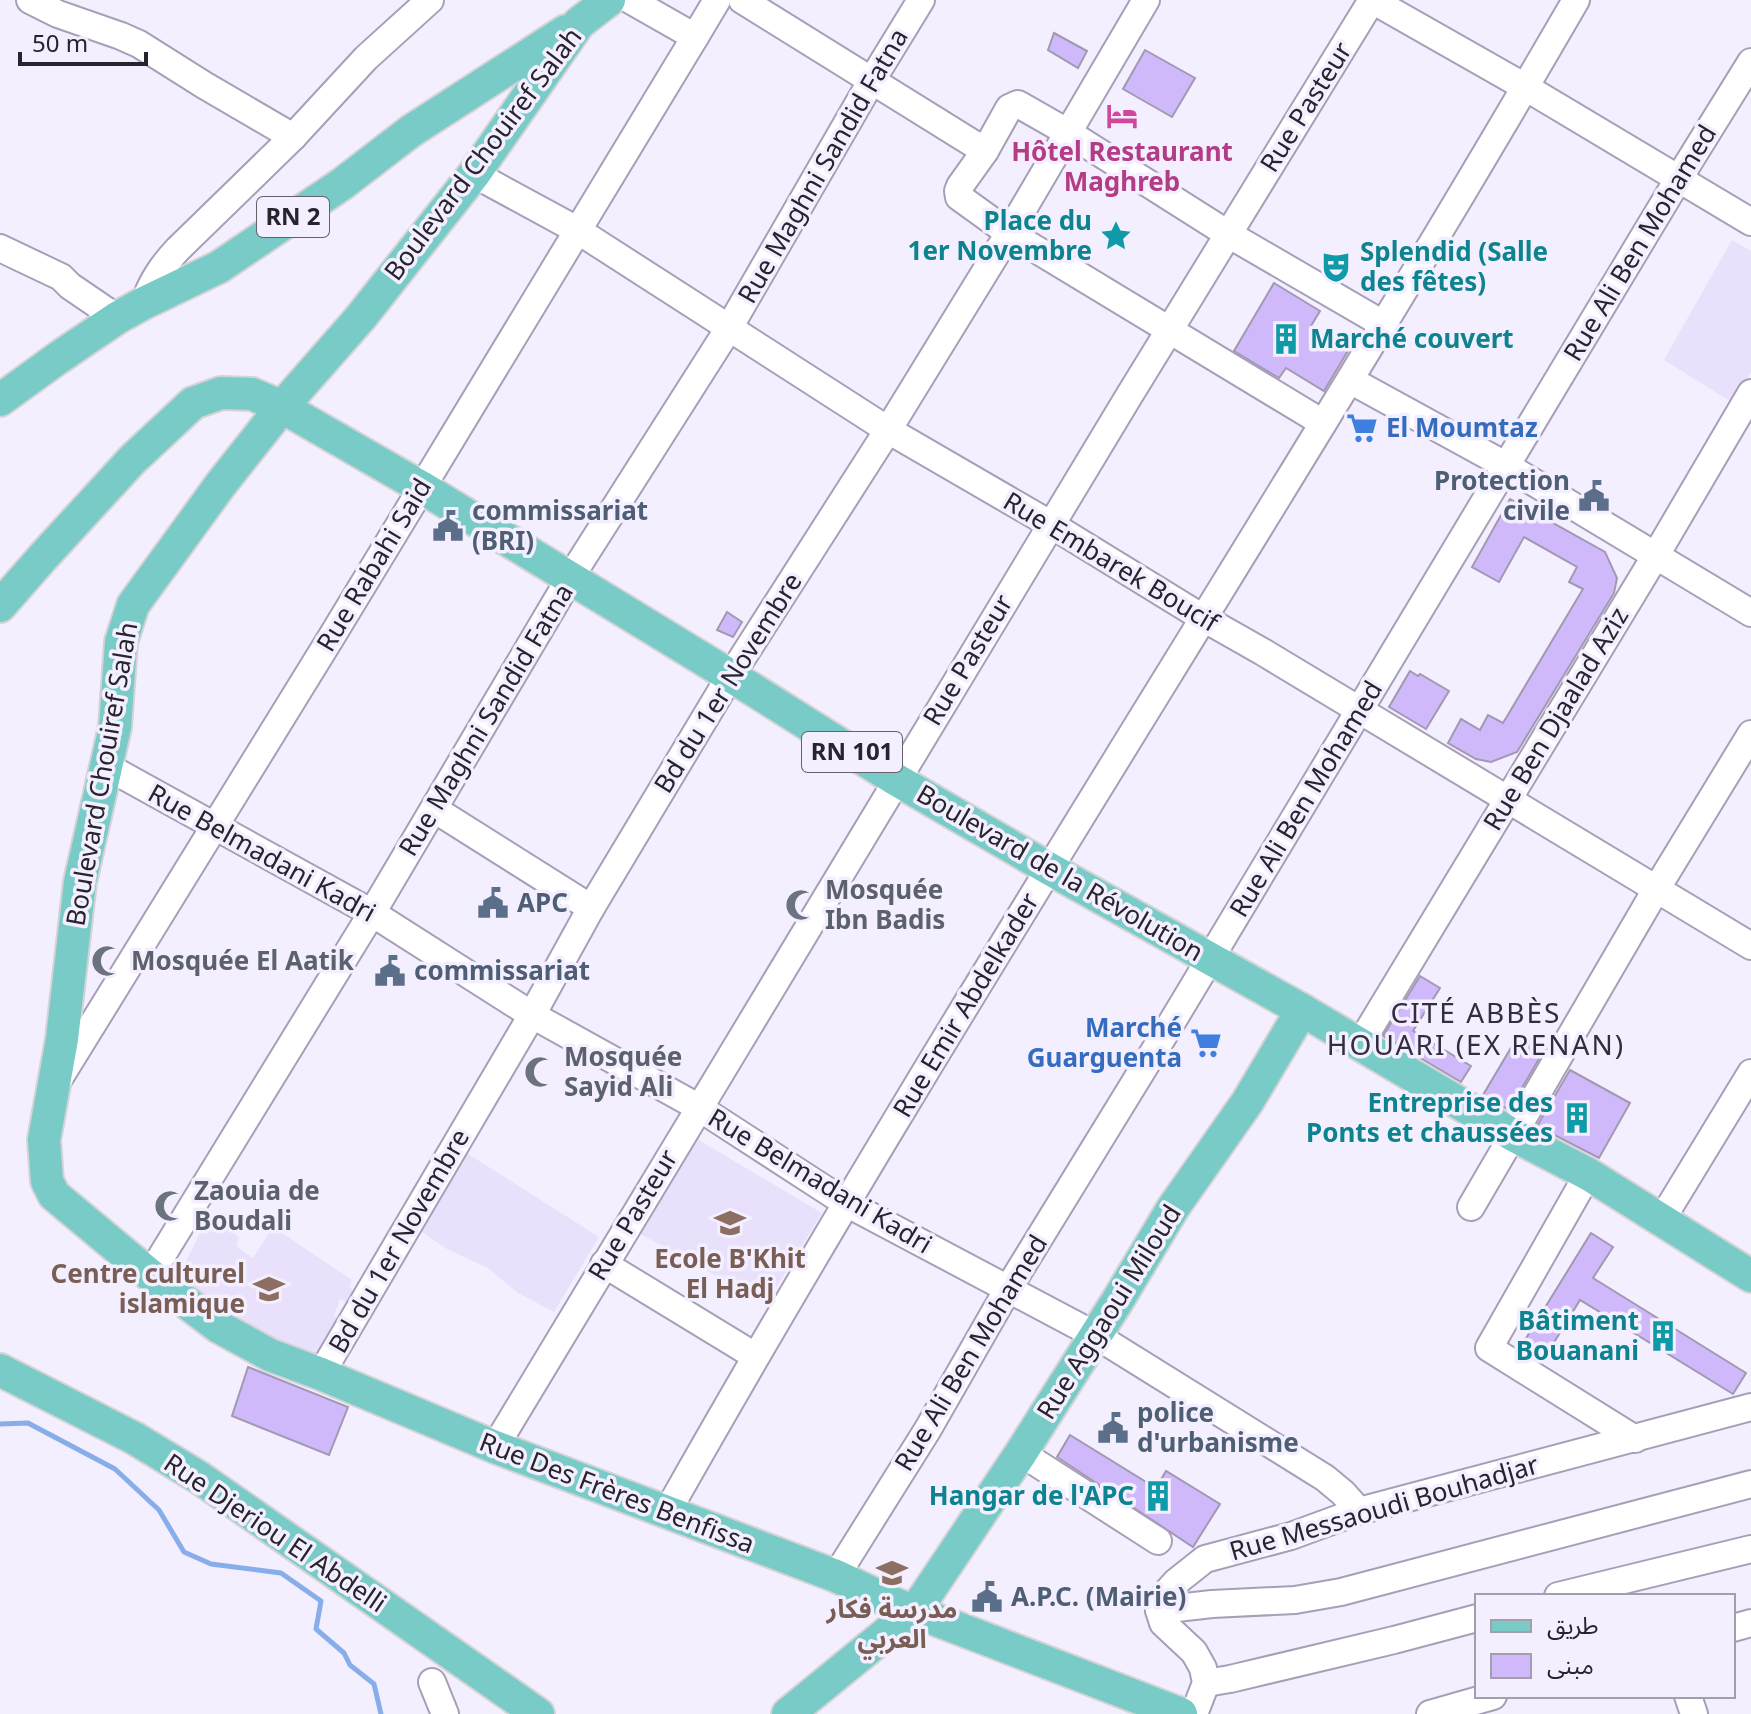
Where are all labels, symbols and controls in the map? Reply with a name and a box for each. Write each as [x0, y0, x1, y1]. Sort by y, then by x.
scale bar [20, 16, 146, 66]
street label: Boulevard Chouiref Salah [375, 20, 589, 287]
street label: Rue Maghni Sandid Fatna [729, 21, 916, 310]
text: 50 m [32, 26, 88, 59]
street label: Rue Pasteur [1251, 34, 1360, 178]
hotel icon: Hôtel Restaurant Maghreb [1105, 99, 1139, 133]
street label: Rue Ali Ben Mohamed [1554, 118, 1724, 367]
place label: Hôtel Restaurant Maghreb [1011, 133, 1233, 199]
road number: RN 2 [257, 197, 329, 237]
place label: Place du 1er Novembre [908, 202, 1092, 268]
place icon: Place du 1er Novembre [1099, 219, 1133, 253]
place label: Splendid (Salle des fêtes) [1360, 233, 1548, 299]
theatre icon: Splendid (Salle des fêtes) [1319, 250, 1353, 284]
place label: Marché couvert [1310, 320, 1514, 356]
building icon: Marché couvert [1269, 322, 1303, 356]
place label: El Moumtaz [1386, 409, 1538, 445]
supermarket icon: El Moumtaz [1345, 411, 1379, 445]
place label: Protection civile [1434, 462, 1570, 528]
street label: Rue Rabahi Said [307, 471, 439, 658]
public building icon: Protection civile [1577, 479, 1611, 513]
street label: Rue Embarek Boucif [997, 483, 1228, 641]
place label: commissariat (BRI) [472, 492, 648, 558]
public building icon: commissariat (BRI) [431, 509, 465, 543]
street label: Bd du 1er Novembre [645, 565, 810, 800]
street label: Rue Maghni Sandid Fatna [389, 577, 581, 862]
street label: Rue Pasteur [914, 587, 1021, 732]
street label: Rue Ben Djaalad Aziz [1474, 600, 1636, 837]
street label: Boulevard Chouiref Salah [57, 619, 145, 929]
street label: Rue Ali Ben Mohamed [1220, 674, 1390, 923]
road number: RN 101 [802, 732, 902, 772]
street label: Rue Belmadani Kadri [142, 775, 383, 930]
street label: Boulevard de la Révolution [910, 775, 1211, 969]
place label: Mosquée Ibn Badis [825, 871, 945, 937]
place label: APC [517, 884, 568, 920]
street label: Rue Emir Abdelkader [884, 885, 1047, 1124]
public building icon: APC [476, 886, 510, 920]
mosque icon: Mosquée Ibn Badis [784, 888, 818, 922]
place label: Mosquée El Aatik [131, 942, 355, 978]
mosque icon: Mosquée El Aatik [90, 944, 124, 978]
place label: commissariat [414, 952, 590, 988]
public building icon: commissariat [373, 954, 407, 988]
district label: CITÉ ABBÈS HOUARI (EX RENAN) [1327, 993, 1625, 1063]
place label: Marché Guarguenta [1027, 1009, 1182, 1075]
supermarket icon: Marché Guarguenta [1189, 1026, 1223, 1060]
place label: Mosquée Sayid Ali [564, 1038, 682, 1104]
mosque icon: Mosquée Sayid Ali [523, 1055, 557, 1089]
place label: Entreprise des Ponts et chaussées [1306, 1084, 1553, 1150]
street label: Rue Belmadani Kadri [702, 1099, 939, 1261]
building icon: Entreprise des Ponts et chaussées [1560, 1101, 1594, 1135]
street label: Bd du 1er Novembre [319, 1122, 477, 1359]
street label: Rue Pasteur [579, 1142, 686, 1287]
place label: Zaouia de Boudali [194, 1172, 320, 1238]
mosque icon: Zaouia de Boudali [153, 1189, 187, 1223]
street label: Rue Aggaoui Miloud [1027, 1197, 1189, 1426]
school or university icon: Ecole B'Khit El Hadj [713, 1206, 747, 1240]
street label: Rue Ali Ben Mohamed [885, 1228, 1055, 1477]
place label: Ecole B'Khit El Hadj [654, 1240, 806, 1306]
place label: Centre culturel islamique [51, 1255, 245, 1321]
school or university icon: Centre culturel islamique [252, 1272, 286, 1306]
place label: Bâtiment Bouanani [1516, 1302, 1639, 1368]
building icon: Bâtiment Bouanani [1646, 1319, 1680, 1353]
place label: police d'urbanisme [1137, 1394, 1299, 1460]
public building icon: police d'urbanisme [1096, 1411, 1130, 1445]
street label: Rue Des Frères Benfissa [475, 1423, 760, 1561]
street label: Rue Djeriou El Abdelli [157, 1444, 394, 1620]
street label: Rue Messaoudi Bouhadjar [1225, 1446, 1543, 1568]
place label: Hangar de l'APC [929, 1477, 1134, 1513]
building icon: Hangar de l'APC [1141, 1479, 1175, 1513]
school or university icon: مدرسة فكار العربي [875, 1556, 909, 1590]
place label: A.P.C. (Mairie) [1011, 1578, 1186, 1614]
public building icon: A.P.C. (Mairie) [970, 1580, 1004, 1614]
place label: مدرسة فكار العربي [826, 1590, 958, 1660]
legend [1475, 1594, 1735, 1698]
text: طريق [1547, 1608, 1599, 1641]
text: مبنى [1547, 1648, 1594, 1681]

